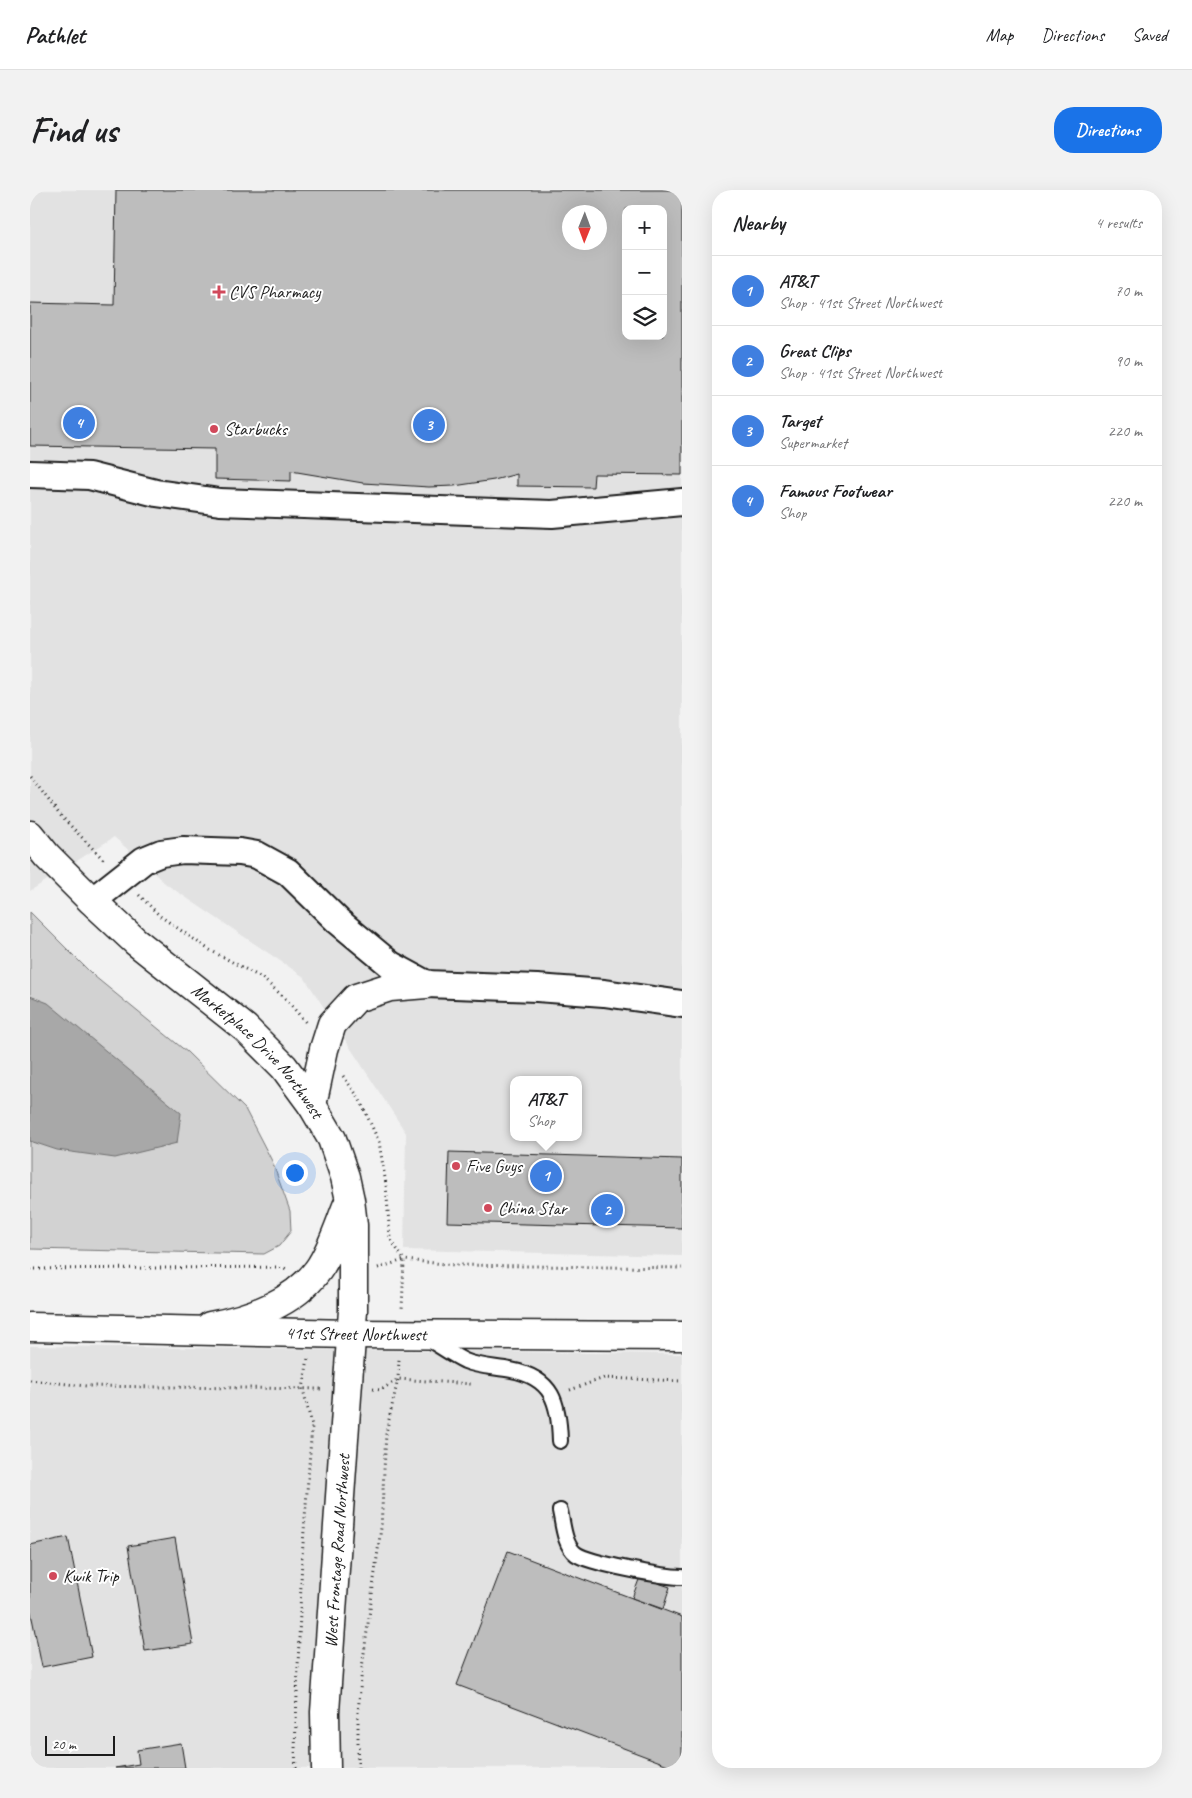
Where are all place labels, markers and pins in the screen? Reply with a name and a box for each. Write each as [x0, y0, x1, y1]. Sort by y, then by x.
place label: CVS Pharmacy [229, 281, 322, 303]
marker: CVS Pharmacy [213, 286, 225, 298]
pin: 4 [63, 404, 95, 442]
pin: 3 [413, 406, 445, 444]
place label: Starbucks [224, 418, 289, 440]
marker: Starbucks [208, 423, 220, 435]
place label: Five Guys [466, 1155, 524, 1177]
pin: 1 [530, 1157, 562, 1195]
marker: Five Guys [450, 1160, 462, 1172]
pin: 2 [591, 1191, 623, 1229]
place label: China Star [498, 1197, 569, 1219]
marker: China Star [482, 1202, 494, 1214]
place label: Kwik Trip [63, 1565, 120, 1587]
marker: Kwik Trip [47, 1570, 59, 1582]

